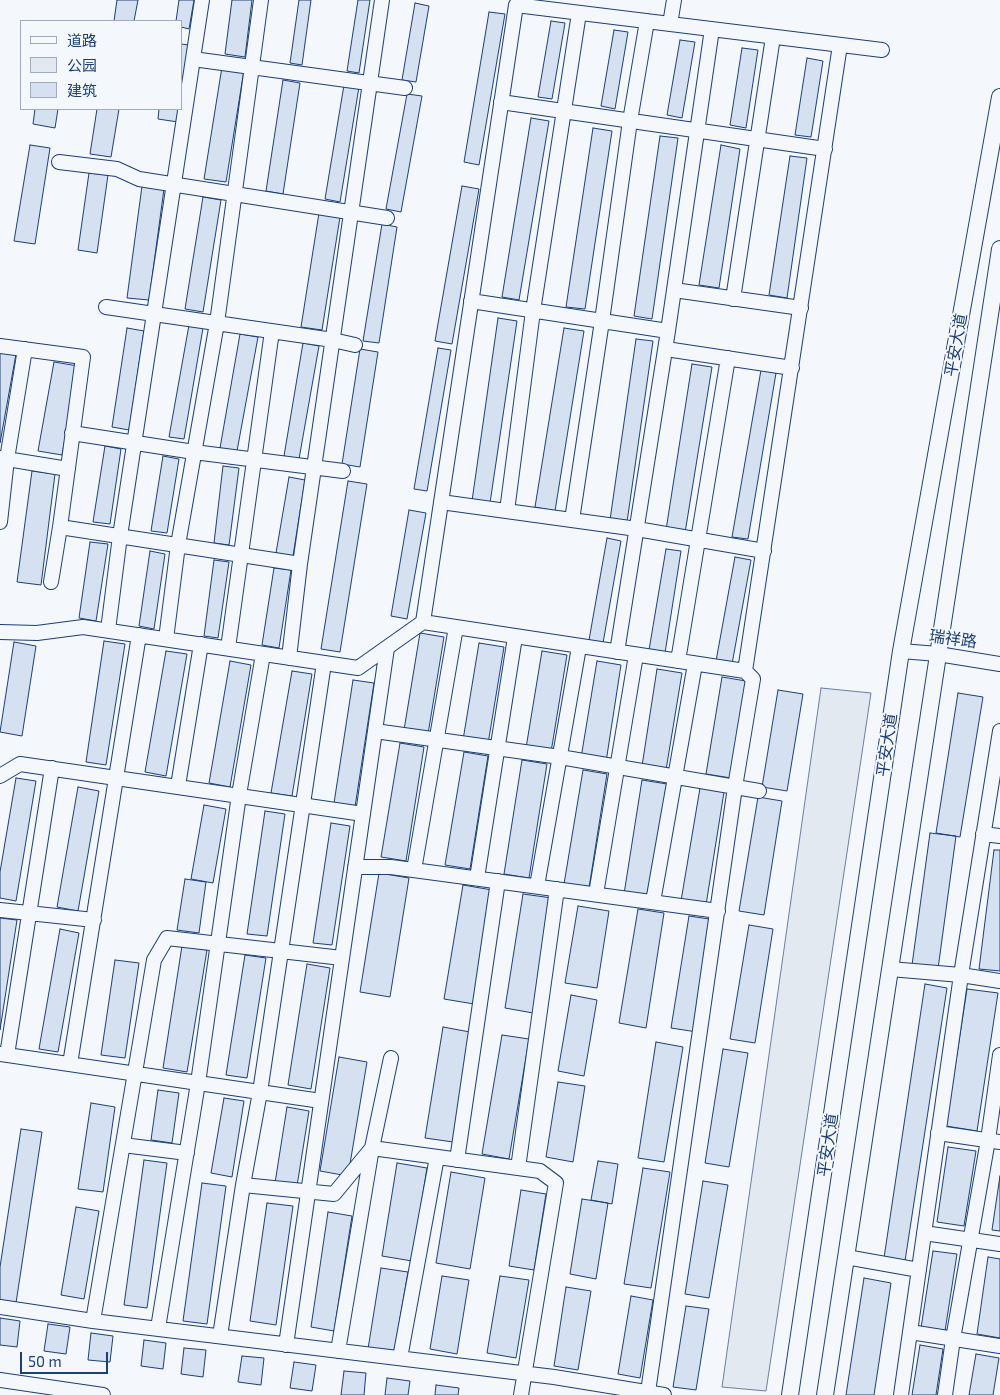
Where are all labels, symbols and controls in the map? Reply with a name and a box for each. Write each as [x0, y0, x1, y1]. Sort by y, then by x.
legend [20, 20, 182, 110]
text: 道路 [67, 31, 97, 49]
text: 公园 [67, 56, 97, 74]
text: 建筑 [67, 81, 97, 99]
street label: 平安大道 [941, 312, 971, 378]
street label: 瑞祥路 [928, 626, 978, 652]
street label: 平安大道 [873, 712, 901, 778]
street label: 平安大道 [814, 1112, 842, 1178]
scale bar [22, 1342, 110, 1374]
text: 50 m [28, 1352, 62, 1370]

